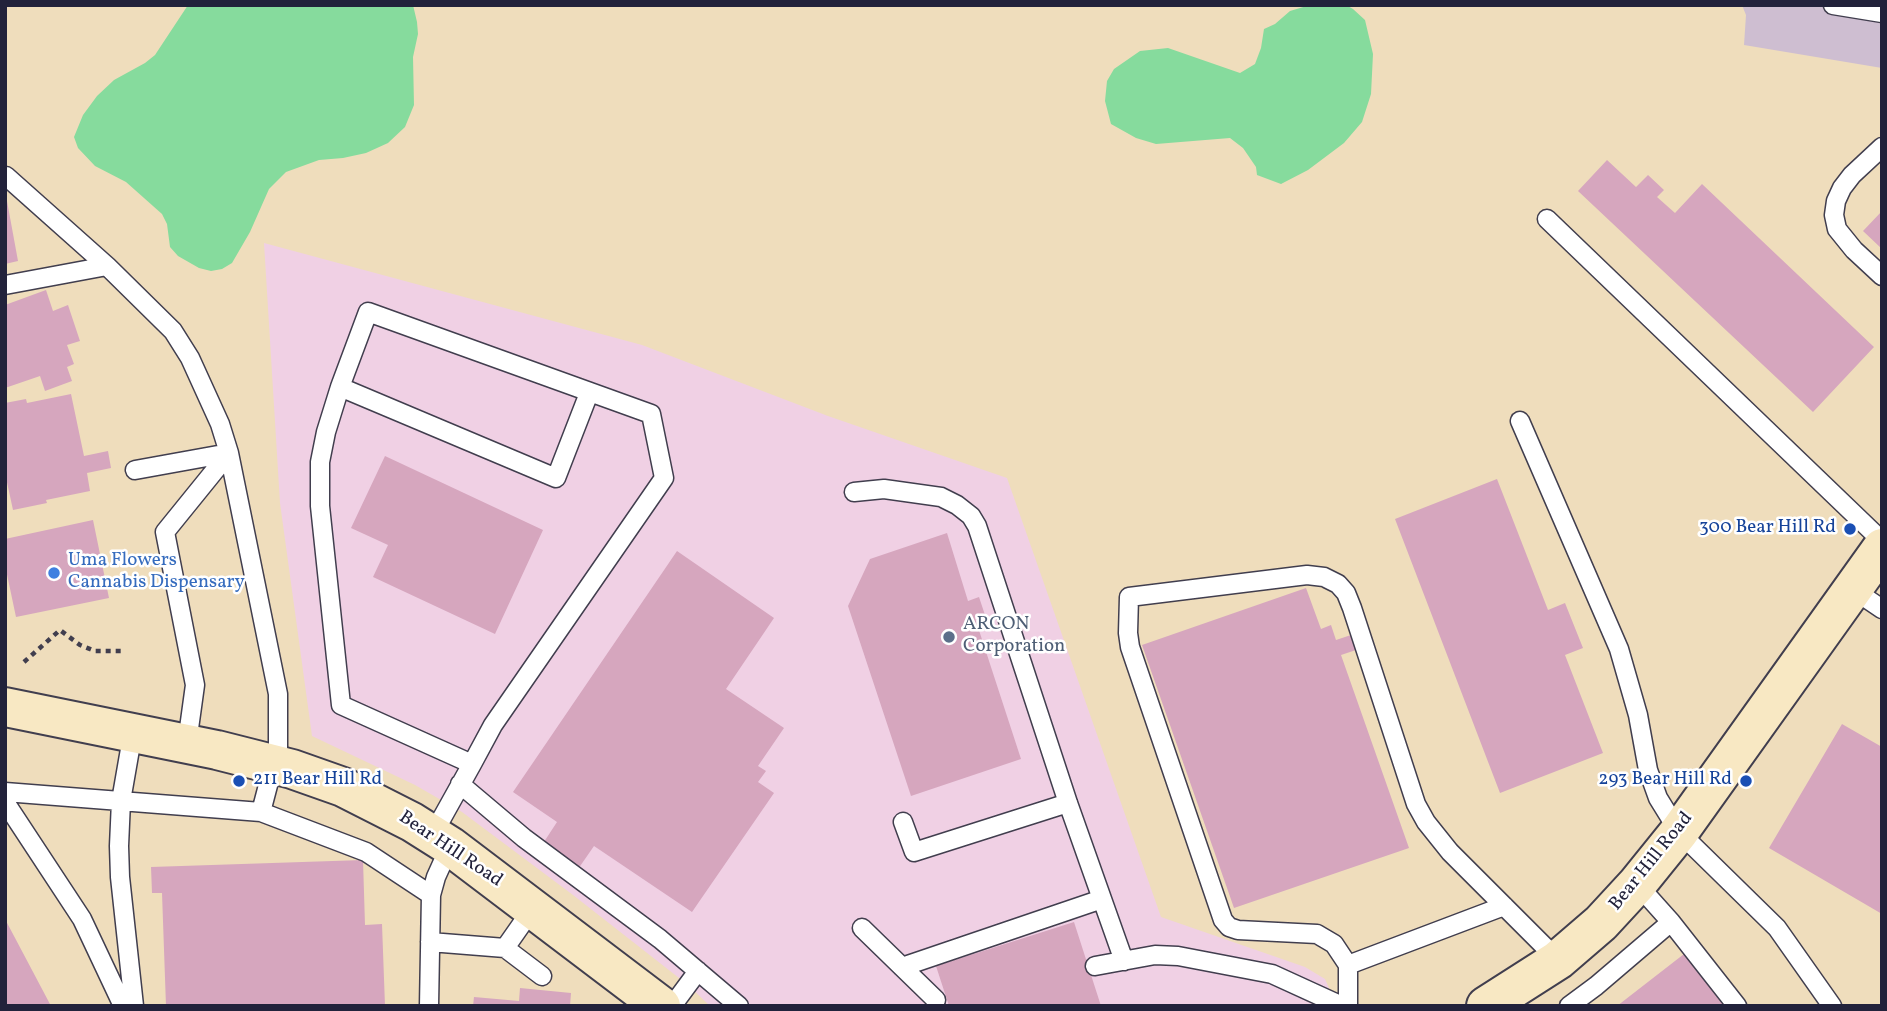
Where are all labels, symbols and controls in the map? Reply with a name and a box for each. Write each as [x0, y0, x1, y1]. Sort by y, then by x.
place label: 300 Bear Hill Rd [1699, 518, 1836, 540]
marker: 300 Bear Hill Rd [1842, 521, 1858, 537]
place label: Uma Flowers Cannabis Dispensary [68, 551, 245, 595]
marker: Uma Flowers Cannabis Dispensary [46, 565, 62, 581]
place label: ARCON Corporation [963, 615, 1065, 659]
marker: ARCON Corporation [941, 629, 957, 645]
place label: 211 Bear Hill Rd [253, 770, 382, 792]
place label: 293 Bear Hill Rd [1598, 770, 1732, 792]
marker: 211 Bear Hill Rd [231, 773, 247, 789]
marker: 293 Bear Hill Rd [1738, 773, 1754, 789]
street label: Bear Hill Road [394, 807, 506, 893]
street label: Bear Hill Road [1605, 808, 1699, 916]

